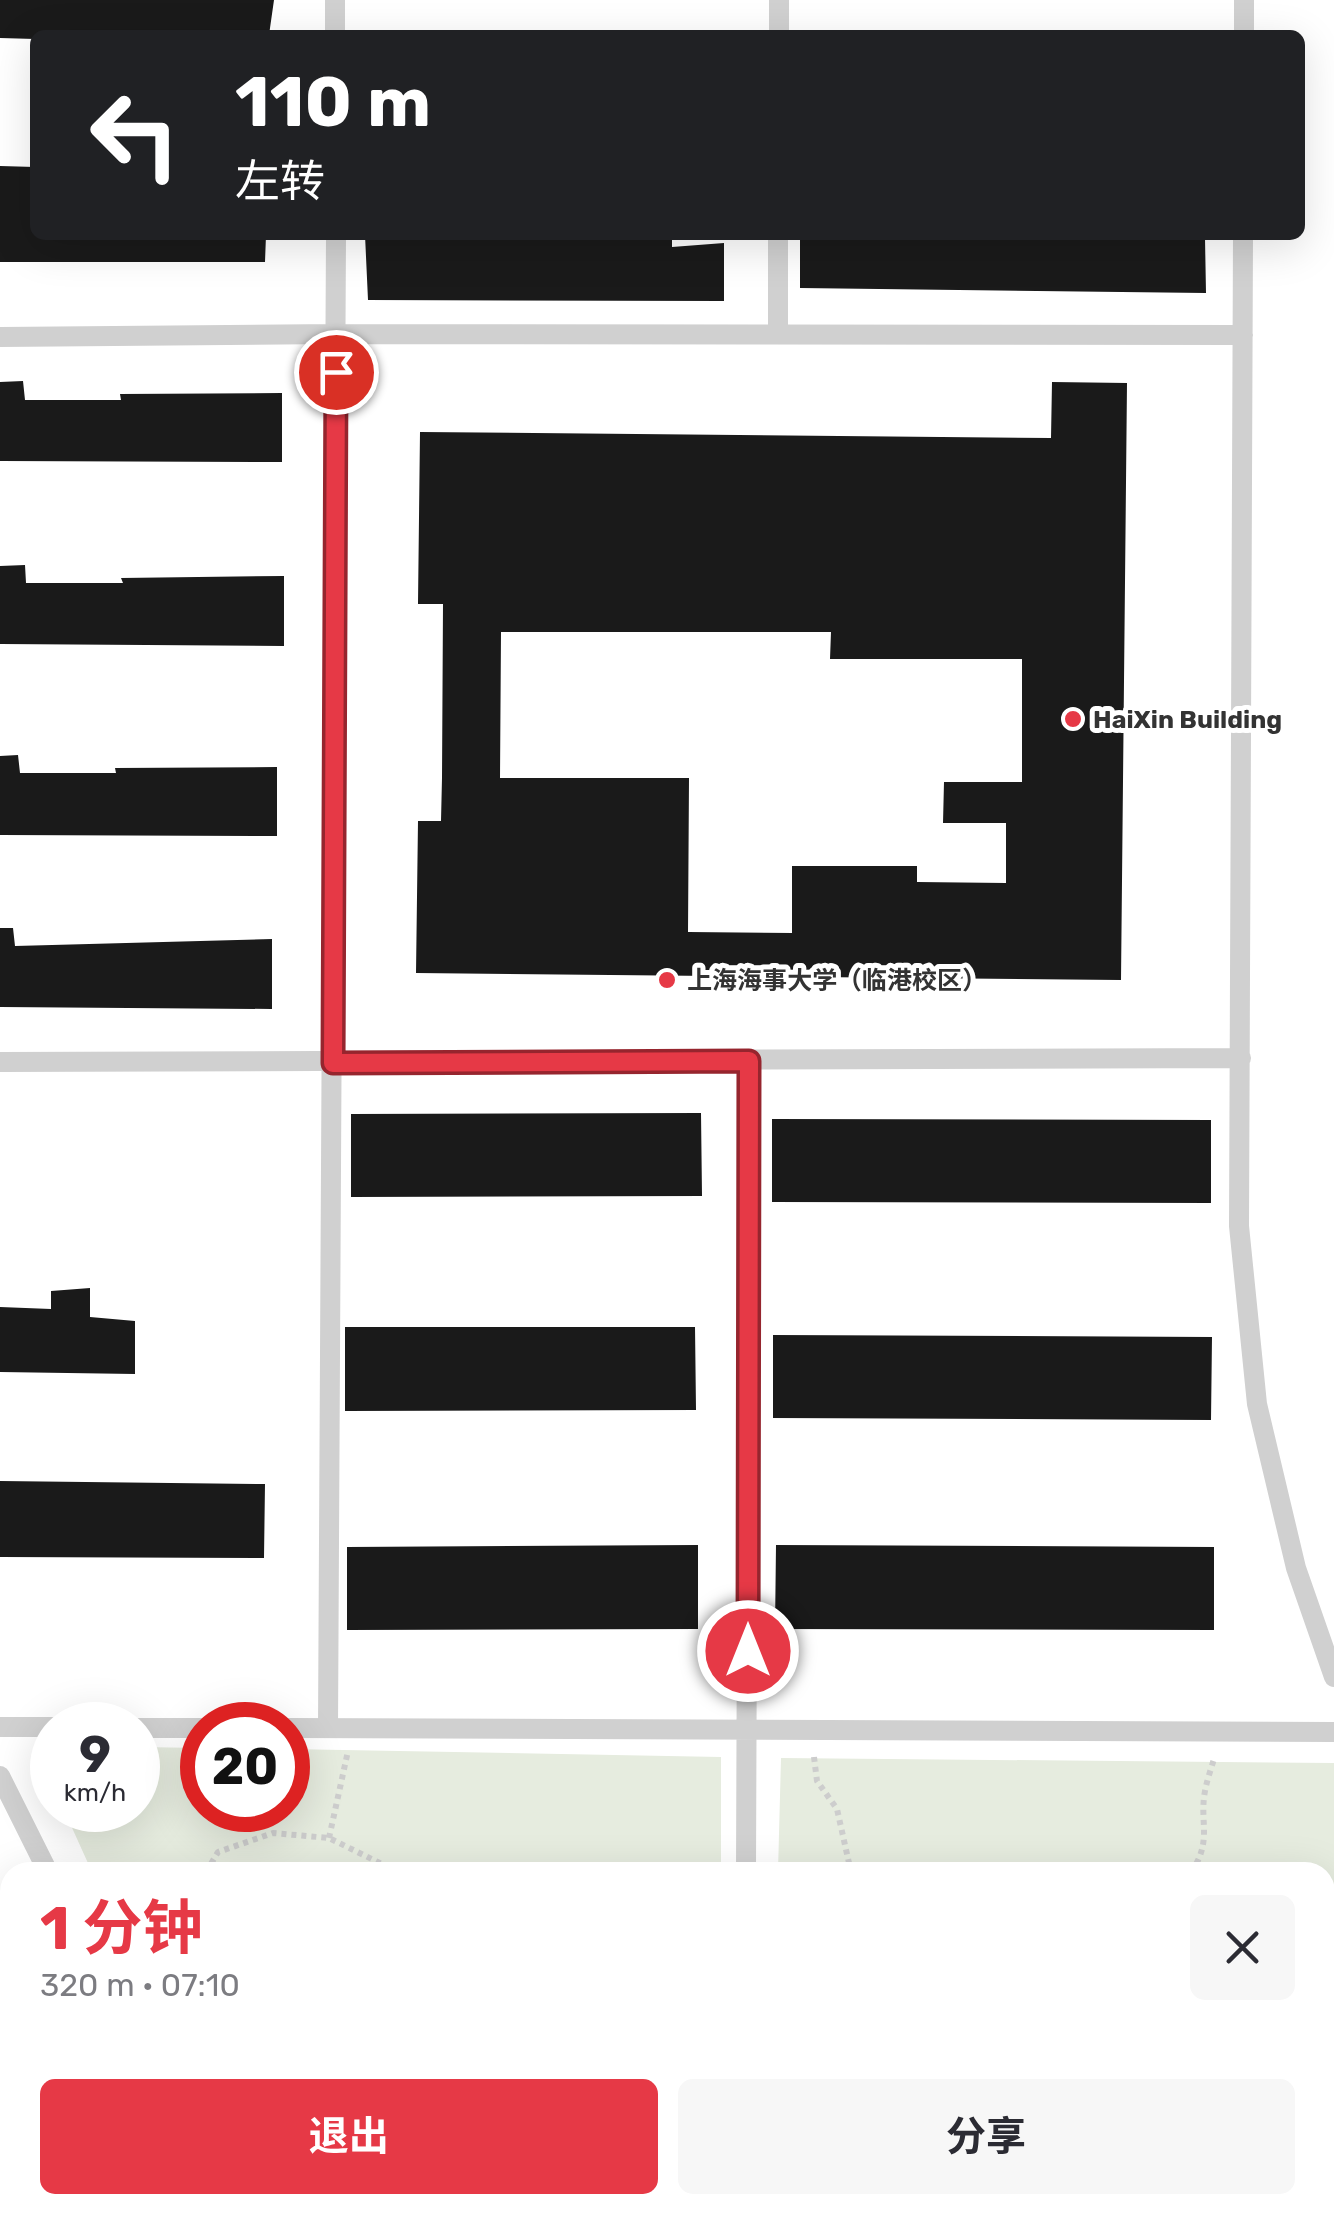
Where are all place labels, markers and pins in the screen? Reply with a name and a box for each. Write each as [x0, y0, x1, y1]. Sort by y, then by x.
pin [294, 330, 379, 415]
place label: HaiXin Building [1093, 705, 1282, 734]
marker: HaiXin Building [1062, 708, 1084, 730]
place label: 上海海事大学（临港校区） [687, 966, 987, 995]
marker: 上海海事大学（临港校区） [656, 969, 678, 991]

